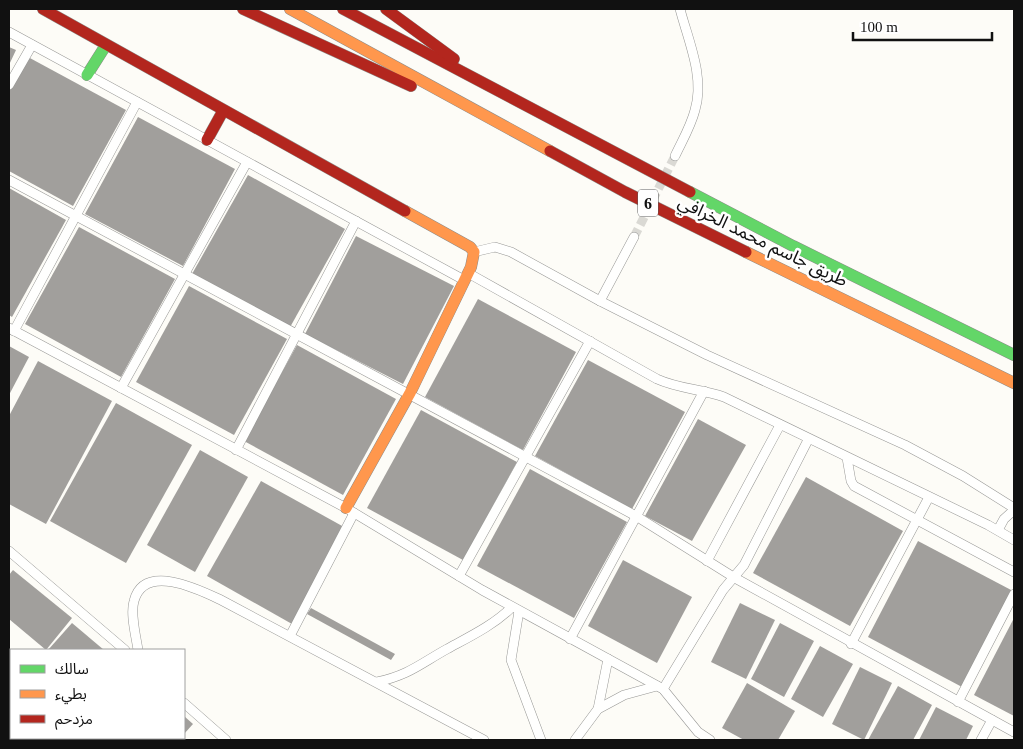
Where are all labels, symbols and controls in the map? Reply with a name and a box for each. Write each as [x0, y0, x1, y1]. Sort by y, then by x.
scale bar [853, 10, 992, 42]
text: 100 m [860, 19, 898, 35]
road number: 6 [638, 190, 658, 217]
street label: طريق جاسم محمد الخرافي [674, 191, 851, 294]
legend [10, 649, 185, 739]
text: سالك [55, 661, 89, 677]
text: بطيء [55, 686, 87, 705]
text: مزدحم [55, 711, 93, 730]

